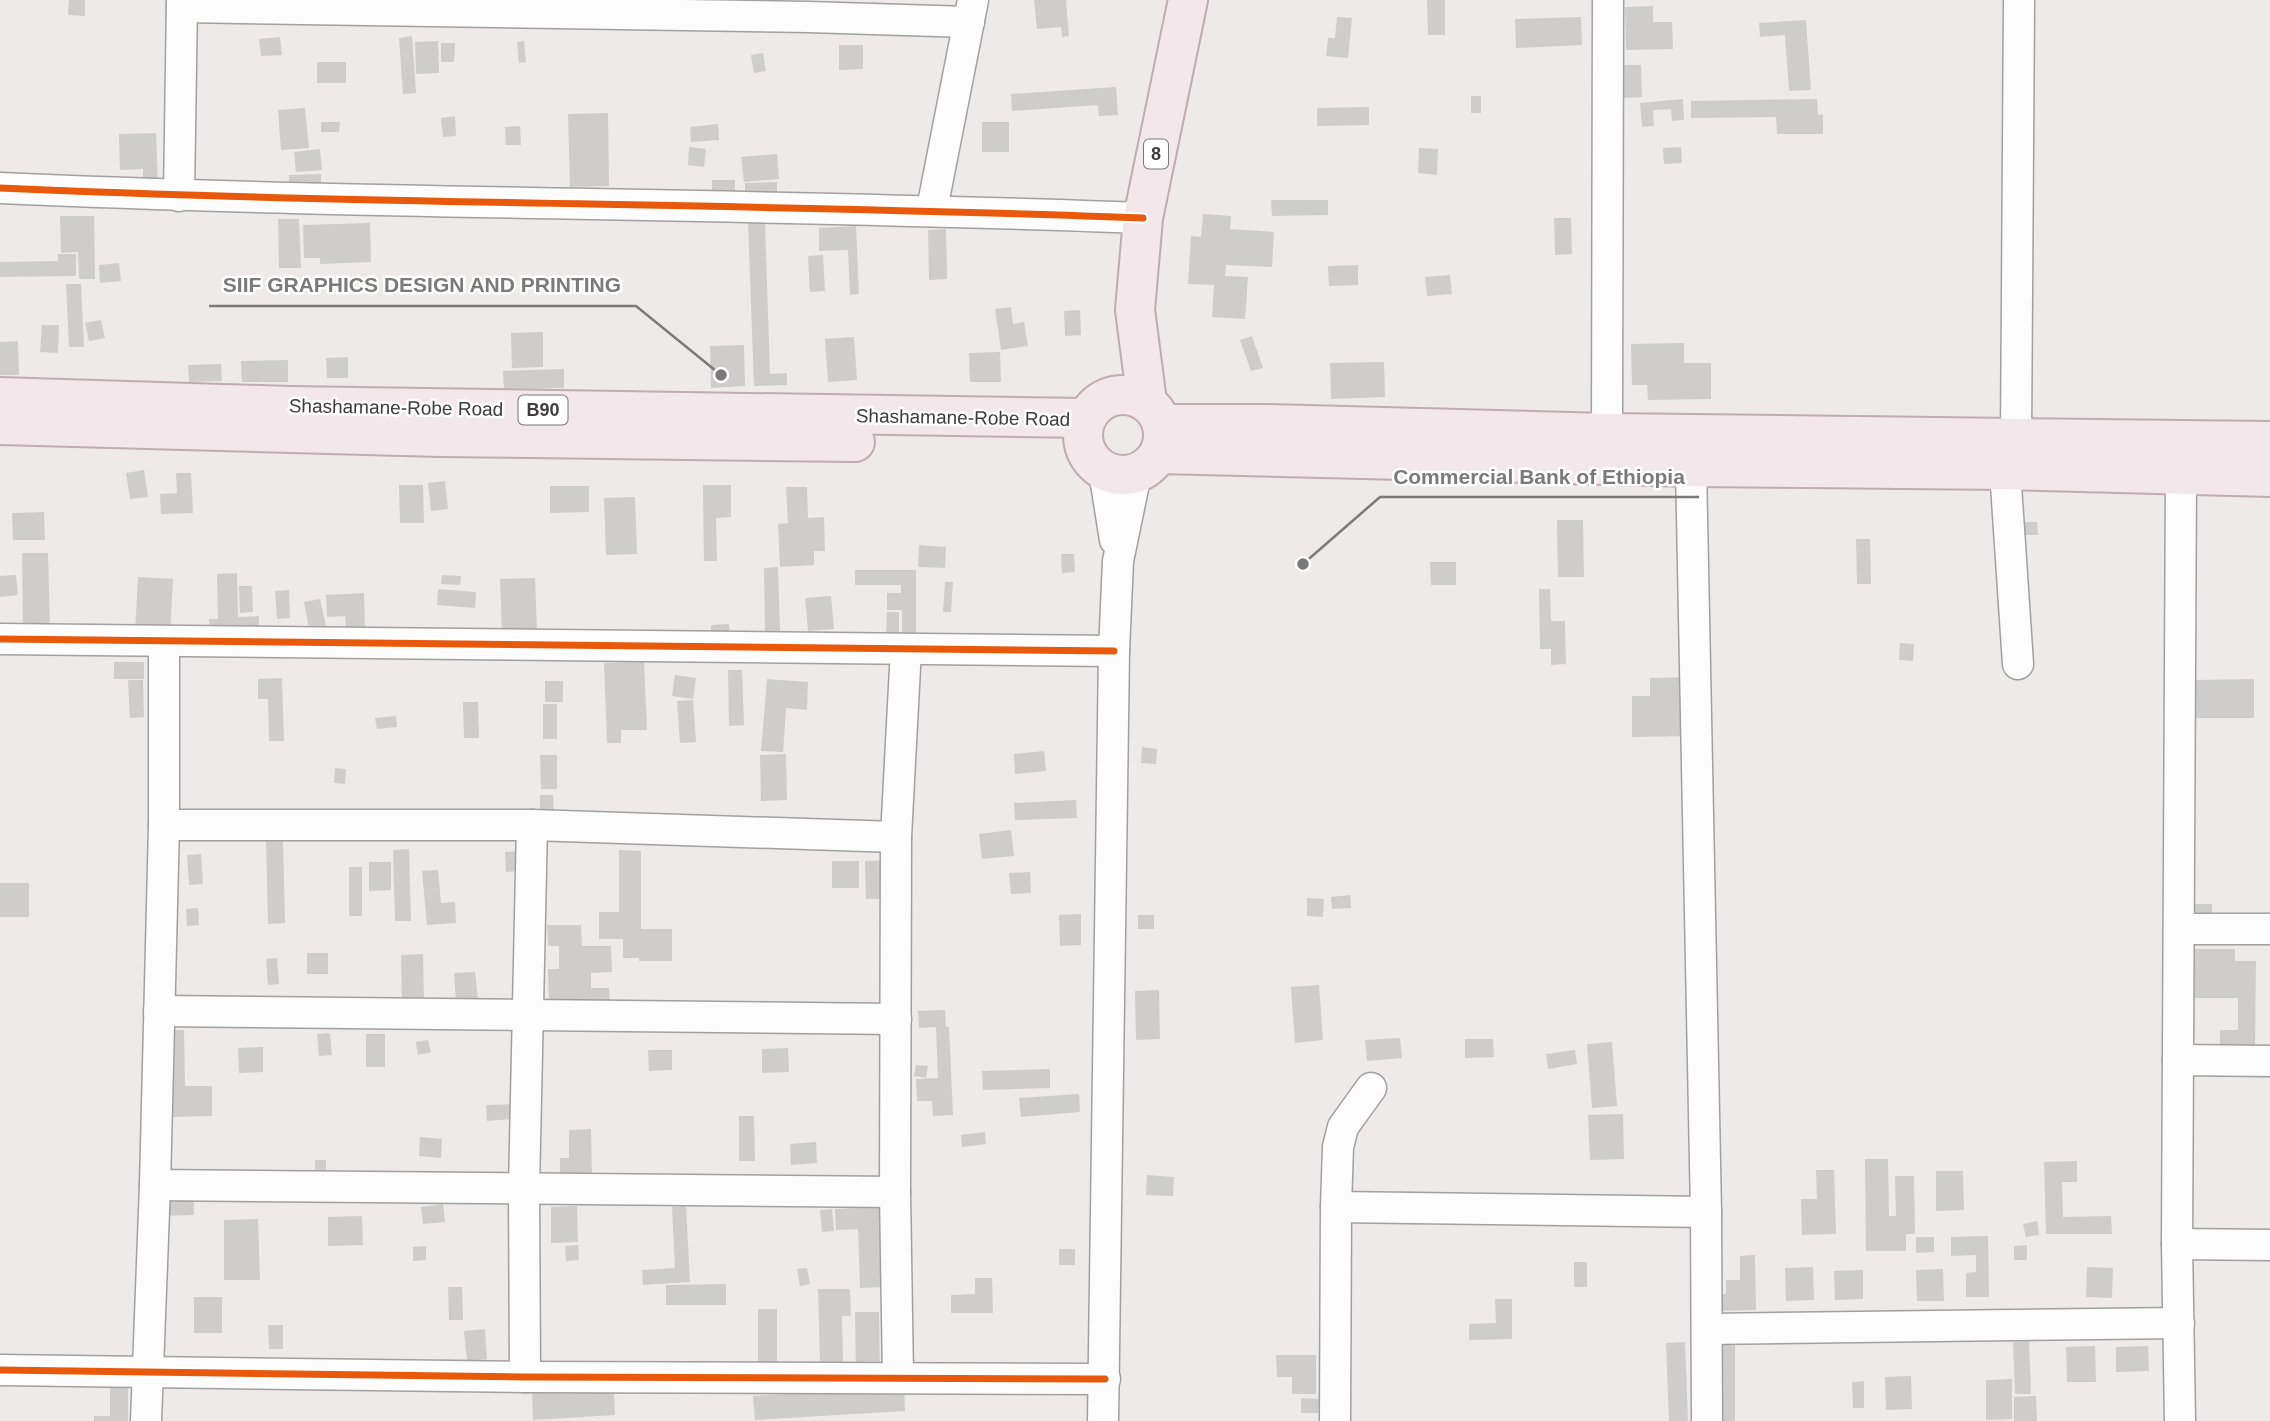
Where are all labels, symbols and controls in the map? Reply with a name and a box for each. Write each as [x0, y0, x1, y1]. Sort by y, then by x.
road number: 8 [1144, 140, 1168, 168]
callout: SIIF GRAPHICS DESIGN AND PRINTING [209, 264, 636, 306]
text: SIIF GRAPHICS DESIGN AND PRINTING [223, 273, 621, 296]
street label: Shashamane-Robe Road [289, 395, 503, 420]
road number: B90 [518, 396, 568, 424]
street label: Shashamane-Robe Road [856, 405, 1070, 430]
callout: Commercial Bank of Ethiopia [1380, 455, 1699, 497]
text: Commercial Bank of Ethiopia [1393, 465, 1685, 488]

